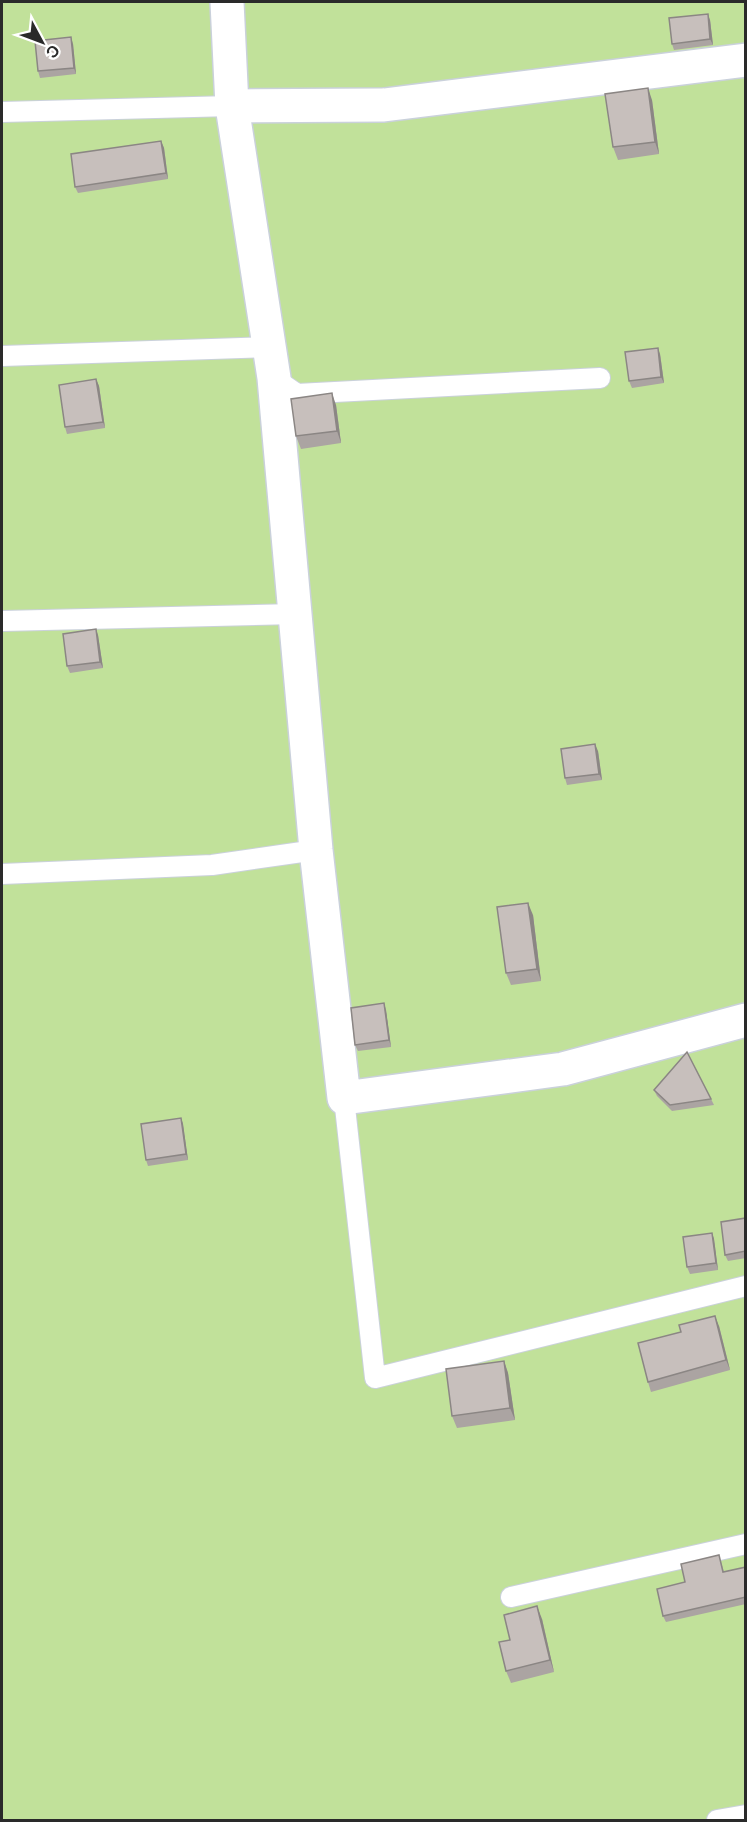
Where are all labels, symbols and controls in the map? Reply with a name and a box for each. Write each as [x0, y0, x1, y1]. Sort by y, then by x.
north arrow [12, 12, 72, 72]
text: С [41, 40, 65, 63]

